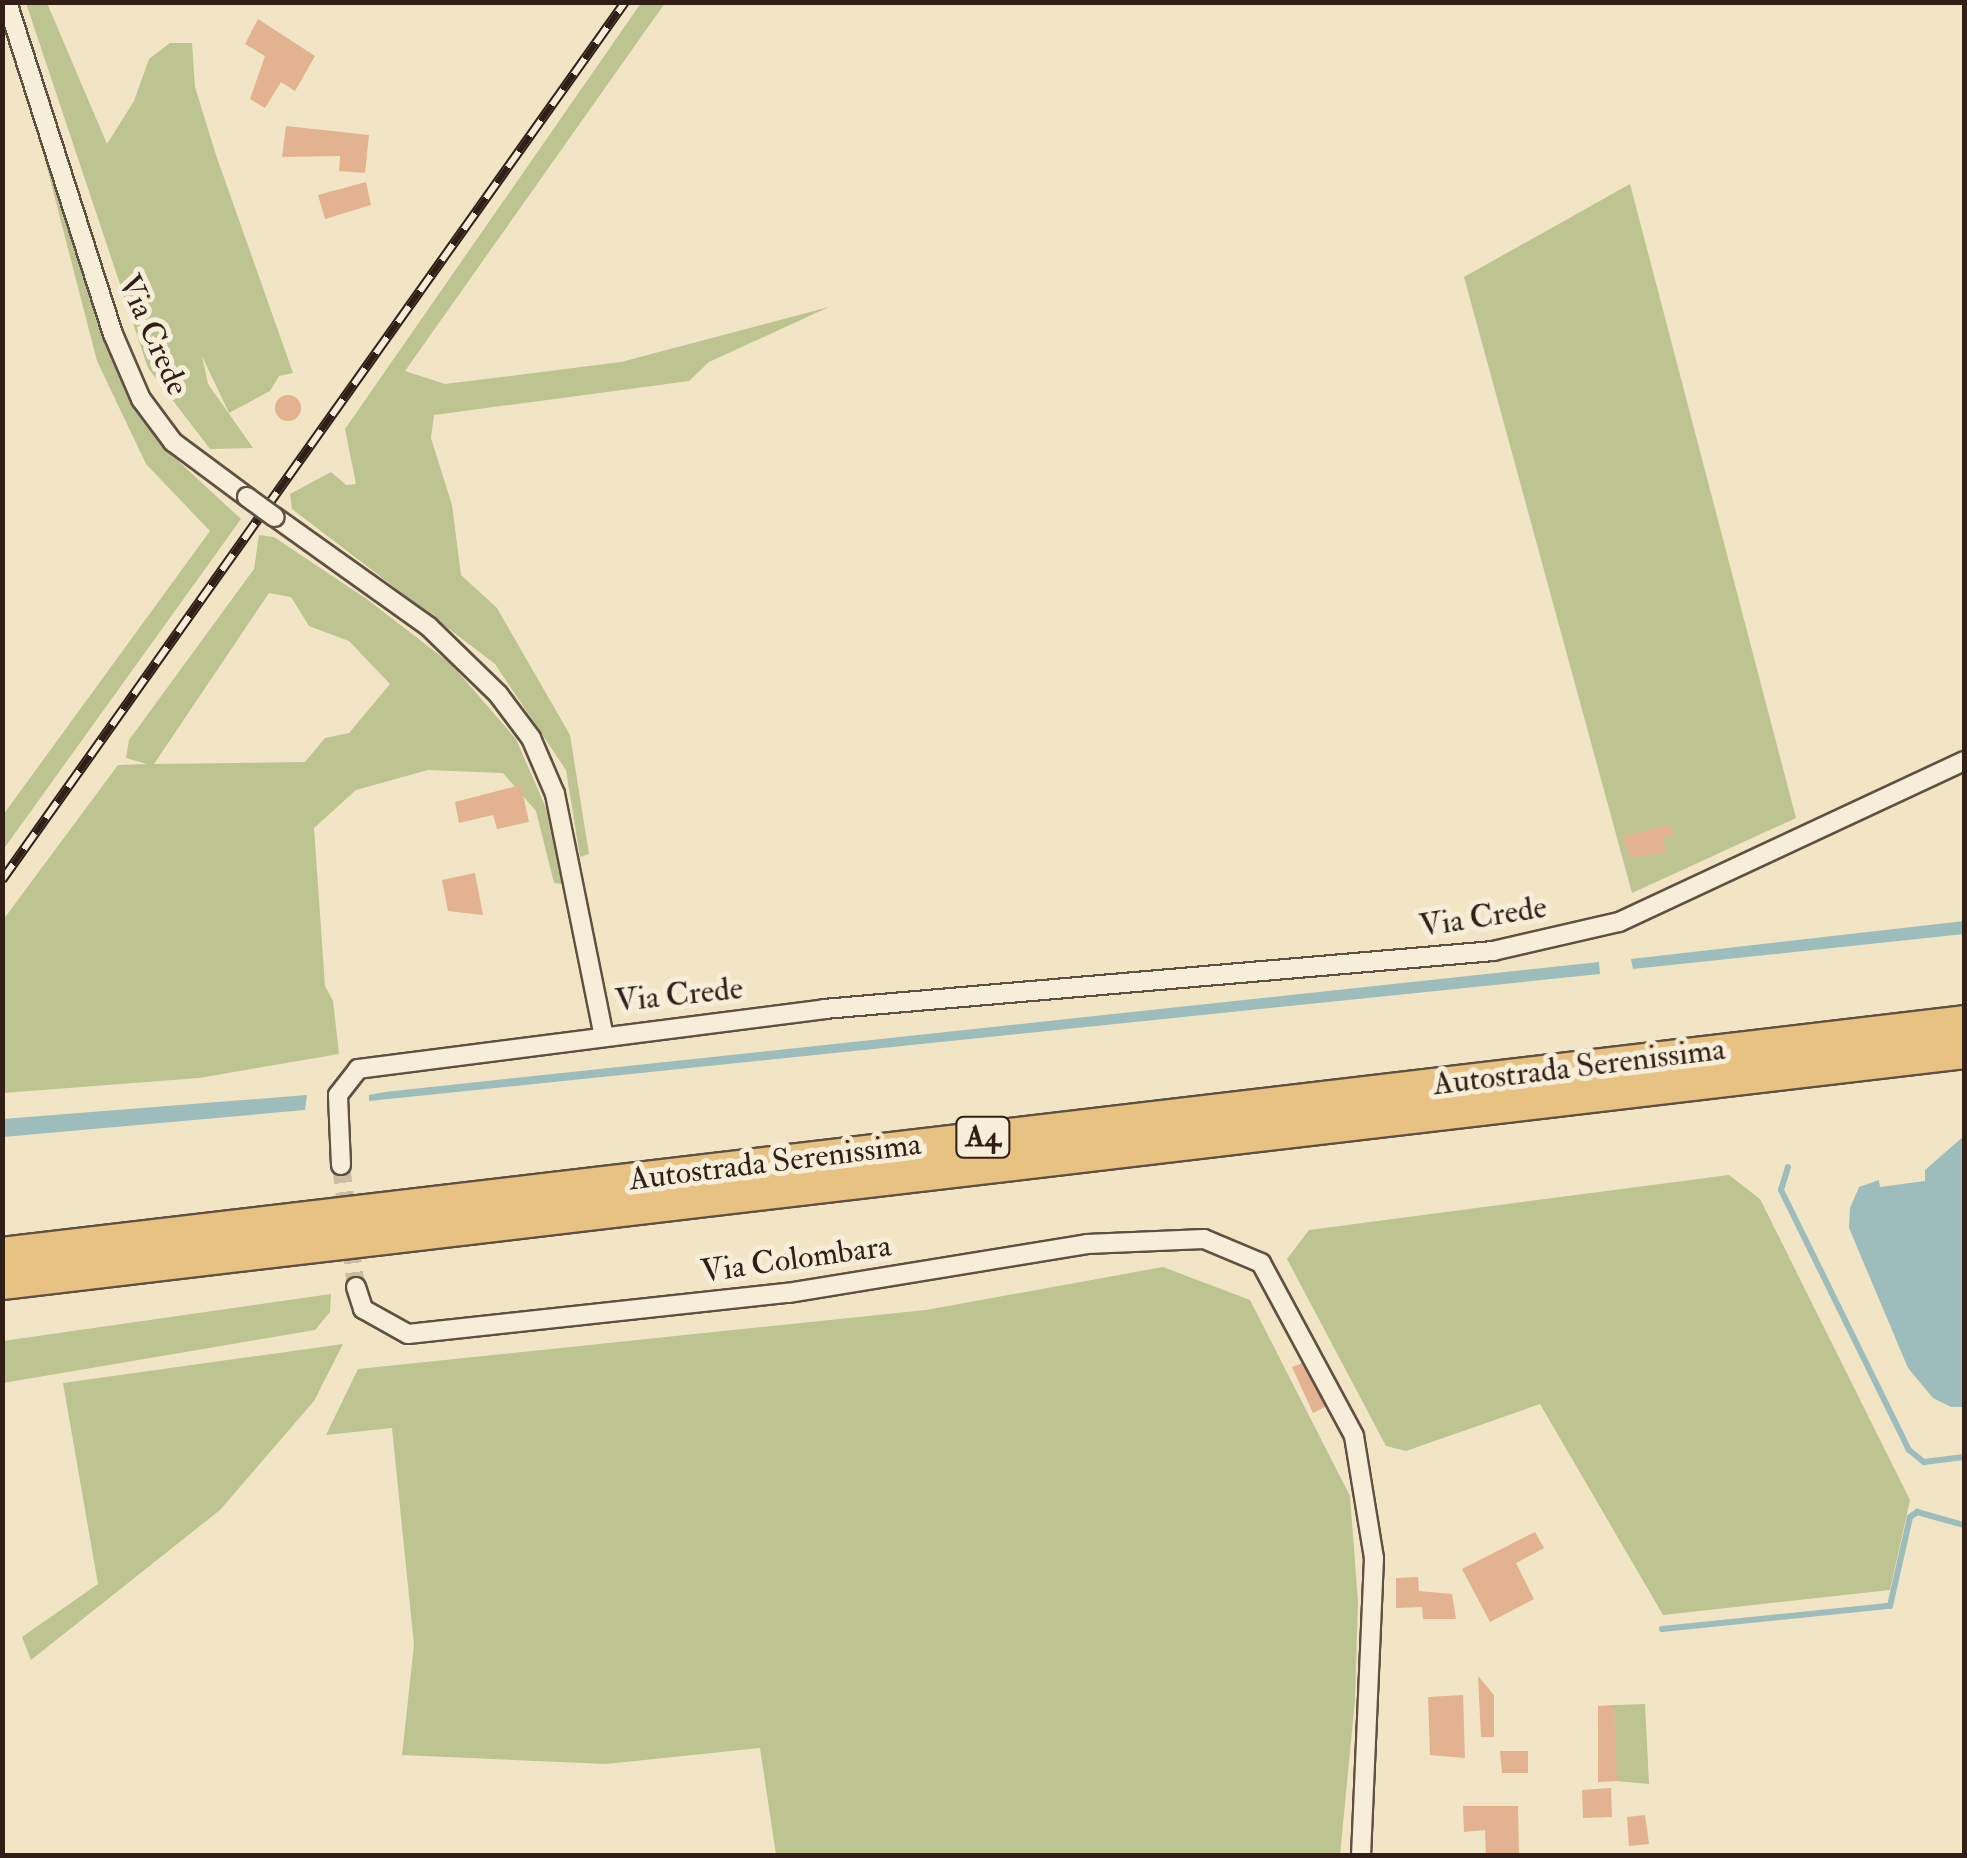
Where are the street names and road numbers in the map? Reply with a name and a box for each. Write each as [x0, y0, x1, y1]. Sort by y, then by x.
street label: Via Crede [109, 269, 197, 401]
street label: Via Crede [1417, 888, 1549, 946]
street label: Via Crede [613, 969, 745, 1021]
street label: Autostrada Serenissima [1431, 1030, 1727, 1104]
road number: A4 [953, 1112, 1013, 1162]
street label: Autostrada Serenissima [627, 1125, 923, 1199]
street label: Via Colombara [698, 1227, 894, 1291]

